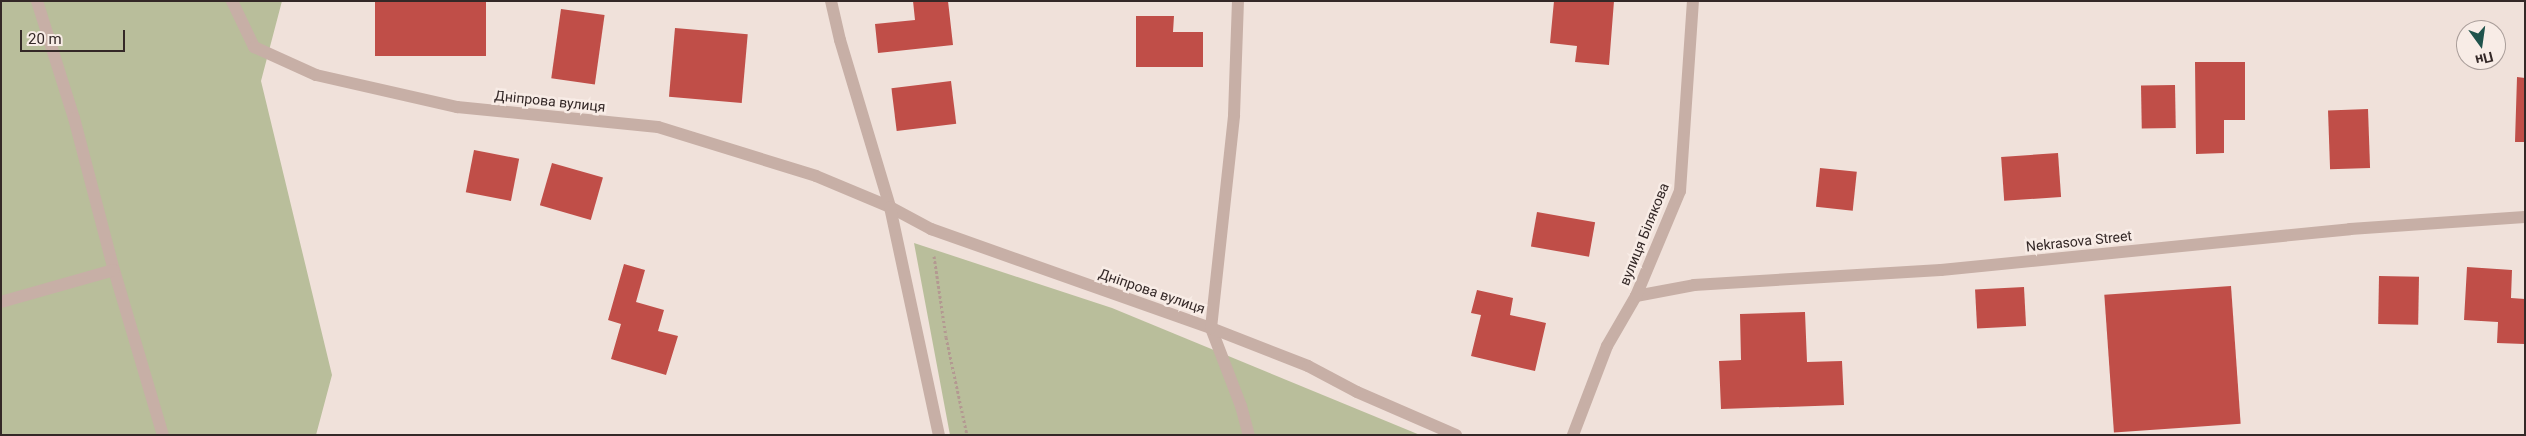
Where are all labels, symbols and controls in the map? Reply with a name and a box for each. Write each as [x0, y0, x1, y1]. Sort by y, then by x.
scale bar [22, 20, 128, 52]
north arrow [2456, 20, 2506, 70]
text: 20 m [28, 30, 62, 48]
text: Пн [2474, 49, 2495, 69]
street label: Дніпрова вулиця [494, 87, 606, 115]
street label: вулиця Білякова [1616, 180, 1672, 288]
street label: Nekrasova Street [2025, 227, 2133, 255]
street label: Дніпрова вулиця [1097, 265, 1207, 317]

